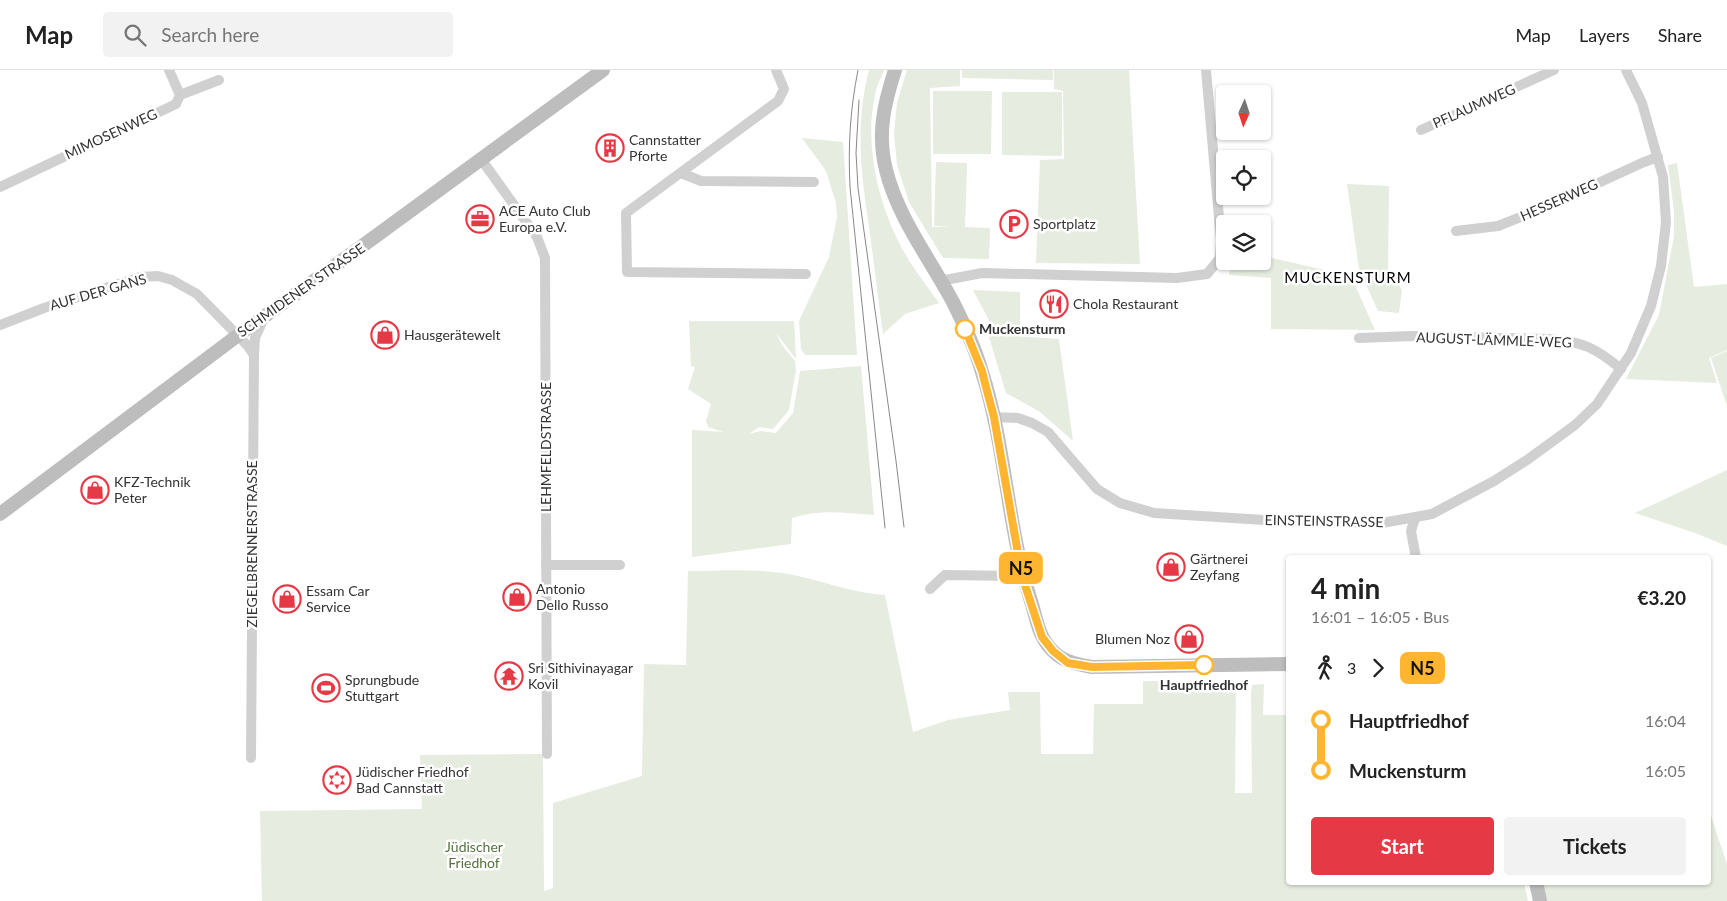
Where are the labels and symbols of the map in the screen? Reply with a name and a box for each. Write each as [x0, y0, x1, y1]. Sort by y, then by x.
street label: PFLAUMWEG [1430, 80, 1518, 131]
north arrow [1216, 85, 1271, 140]
street label: MIMOSENWEG [62, 105, 160, 162]
place label: Cannstatter Pforte [629, 131, 701, 164]
building icon: Cannstatter Pforte [595, 133, 625, 163]
street label: HESSERWEG [1517, 175, 1600, 224]
place label: ACE Auto Club Europa e.V. [499, 202, 591, 235]
office icon: ACE Auto Club Europa e.V. [465, 204, 495, 234]
parking icon: Sportplatz [999, 209, 1029, 239]
place label: Sportplatz [1033, 215, 1096, 232]
street label: SCHMIDENER STRASSE [234, 239, 368, 340]
district label: MUCKENSTURM [1284, 268, 1412, 286]
street label: AUF DER GANS [48, 270, 148, 313]
restaurant icon: Chola Restaurant [1039, 289, 1069, 319]
place label: Chola Restaurant [1073, 295, 1178, 312]
marker: Muckensturm [955, 319, 975, 339]
shop icon: Hausgerätewelt [370, 320, 400, 350]
place label: Muckensturm [979, 320, 1065, 337]
place label: Hausgerätewelt [404, 326, 501, 343]
street label: AUGUST-LÄMMLE-WEG [1416, 328, 1572, 351]
street label: LEHMFELDSTRASSE [537, 382, 554, 512]
street label: ZIEGELBRENNERSTRASSE [243, 460, 260, 628]
place label: KFZ-Technik Peter [114, 473, 191, 506]
shop icon: KFZ-Technik Peter [80, 475, 110, 505]
street label: EINSTEINSTRASSE [1265, 511, 1383, 530]
place label: Gärtnerei Zeyfang [1190, 550, 1248, 583]
line badge: N5 [998, 552, 1044, 584]
shop icon: Gärtnerei Zeyfang [1156, 552, 1186, 582]
place label: Antonio Dello Russo [536, 580, 608, 613]
place label: Essam Car Service [306, 582, 370, 615]
shop icon: Antonio Dello Russo [502, 582, 532, 612]
shop icon: Essam Car Service [272, 584, 302, 614]
shop icon: Blumen Noz [1174, 624, 1204, 654]
place label: Blumen Noz [1095, 630, 1170, 647]
marker: Hauptfriedhof [1194, 655, 1214, 675]
place label: Sri Sithivinayagar Kovil [528, 659, 633, 692]
temple icon: Sri Sithivinayagar Kovil [494, 661, 524, 691]
place label: Sprungbude Stuttgart [345, 671, 419, 704]
sports icon: Sprungbude Stuttgart [311, 673, 341, 703]
place label: Hauptfriedhof [1160, 676, 1248, 693]
place label: Jüdischer Friedhof Bad Cannstatt [356, 763, 469, 796]
synagogue icon: Jüdischer Friedhof Bad Cannstatt [322, 765, 352, 795]
park label: Jüdischer Friedhof [445, 838, 503, 871]

